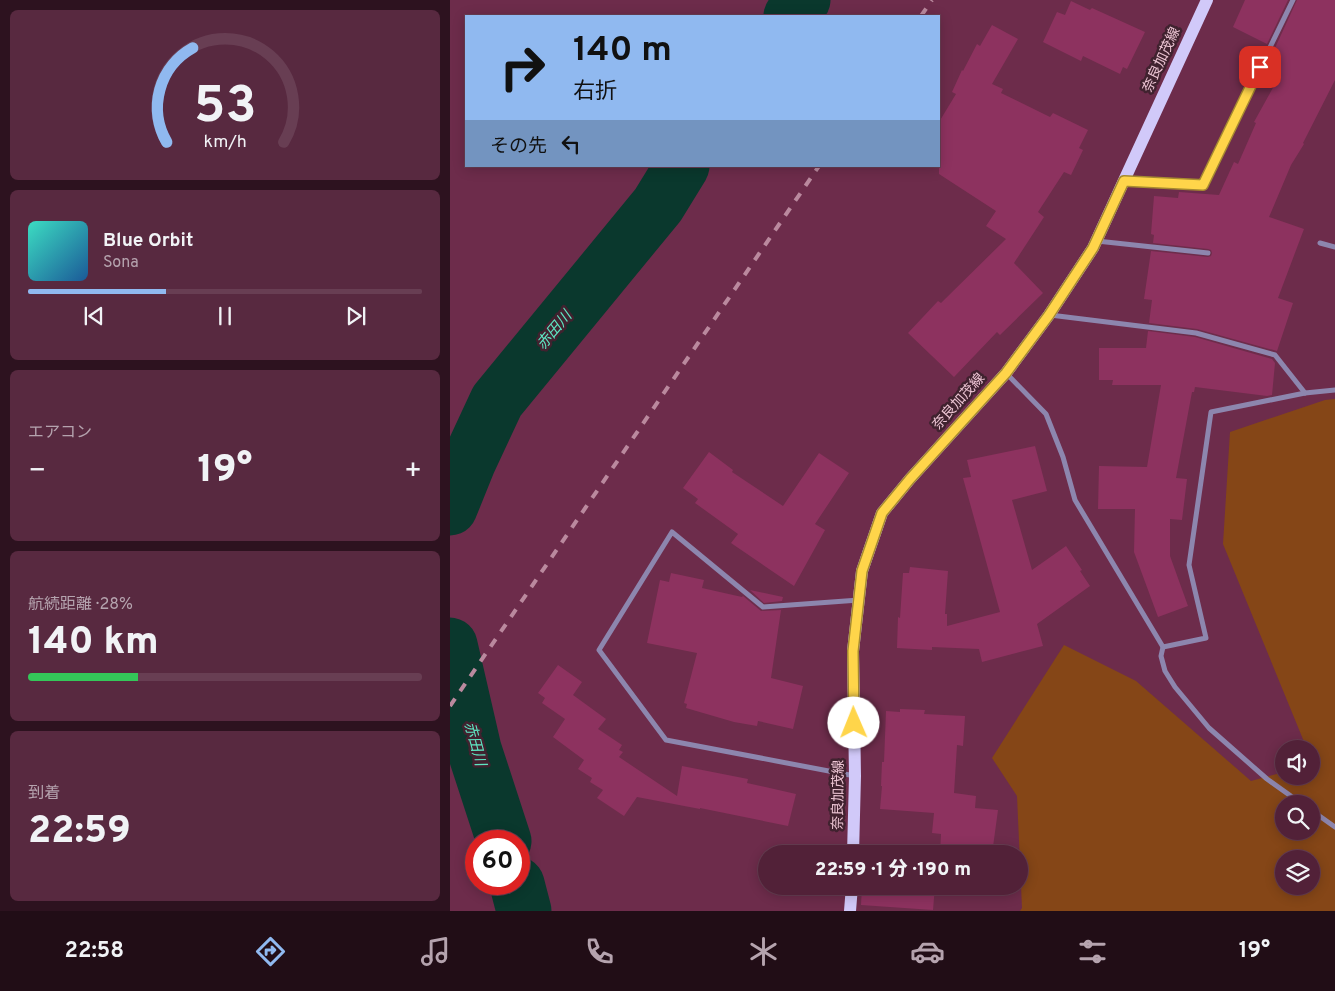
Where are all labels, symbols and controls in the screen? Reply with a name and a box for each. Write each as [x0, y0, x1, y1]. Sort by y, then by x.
street label: 奈良加茂線 [1140, 25, 1184, 95]
text: 140 m [573, 29, 672, 73]
icon: right [490, 35, 555, 100]
pin [1239, 46, 1281, 88]
icon: arrive [1246, 53, 1274, 81]
text: 53 [194, 75, 256, 141]
text: 右折 [573, 79, 617, 106]
icon: left [557, 130, 585, 158]
text: km/h [203, 131, 247, 154]
text: その先 [490, 135, 547, 159]
text: Blue Orbit [103, 229, 193, 253]
text: Sona [103, 253, 139, 273]
icon: previous [80, 302, 108, 330]
icon: pause [211, 302, 239, 330]
icon: next [342, 302, 370, 330]
water label: 赤田川 [533, 306, 578, 354]
street label: 奈良加茂線 [929, 370, 989, 434]
text: エアコン [28, 423, 92, 443]
text: 19° [197, 447, 253, 496]
text: − [28, 454, 46, 490]
text: + [404, 454, 422, 490]
text: 航続距離 · 28% [28, 595, 133, 615]
text: 140 km [28, 619, 159, 668]
position arrow [827, 696, 879, 748]
water label: 赤田川 [459, 720, 490, 770]
map controls [1275, 740, 1320, 895]
button: sound [1275, 740, 1320, 785]
street label: 奈良加茂線 [830, 760, 848, 830]
text: 到着 [28, 784, 60, 804]
button: search [1275, 795, 1320, 840]
text: 22:59 [28, 808, 131, 857]
speed limit sign: 60 [465, 830, 530, 895]
button: layers [1275, 850, 1320, 895]
text: 22:59 · 1 分 · 190 m [815, 858, 971, 882]
icon: directions [253, 934, 288, 969]
icon: music [418, 934, 453, 969]
icon: phone [582, 934, 617, 969]
icon: climate [746, 934, 781, 969]
icon: car [910, 934, 945, 969]
icon: filters [1075, 934, 1110, 969]
text: 22:58 [65, 938, 124, 965]
text: 19° [1239, 938, 1270, 965]

